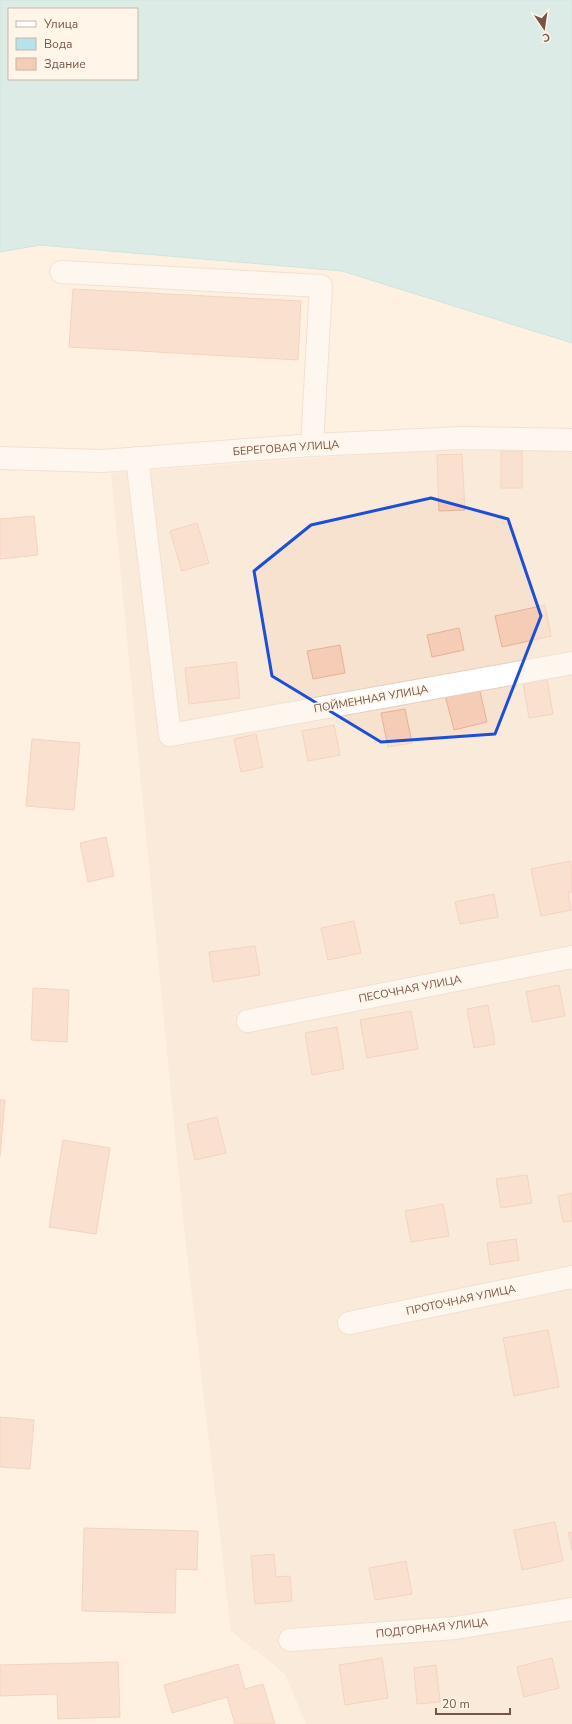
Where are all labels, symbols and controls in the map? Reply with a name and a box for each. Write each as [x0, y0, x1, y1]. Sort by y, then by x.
legend [8, 8, 138, 80]
north arrow [524, 8, 564, 48]
text: Улица [43, 16, 78, 32]
text: С [540, 29, 551, 46]
text: Вода [44, 36, 72, 52]
text: Здание [44, 56, 86, 72]
street label: БЕРЕГОВАЯ УЛИЦА [232, 437, 340, 459]
street label: ПОЙМЕННАЯ УЛИЦА [313, 682, 429, 716]
street label: ПЕСОЧНАЯ УЛИЦА [357, 972, 463, 1006]
street label: ПРОТОЧНАЯ УЛИЦА [405, 1281, 517, 1319]
street label: ПОДГОРНАЯ УЛИЦА [375, 1615, 489, 1641]
scale bar [436, 1690, 510, 1716]
text: 20 m [442, 1696, 470, 1712]

